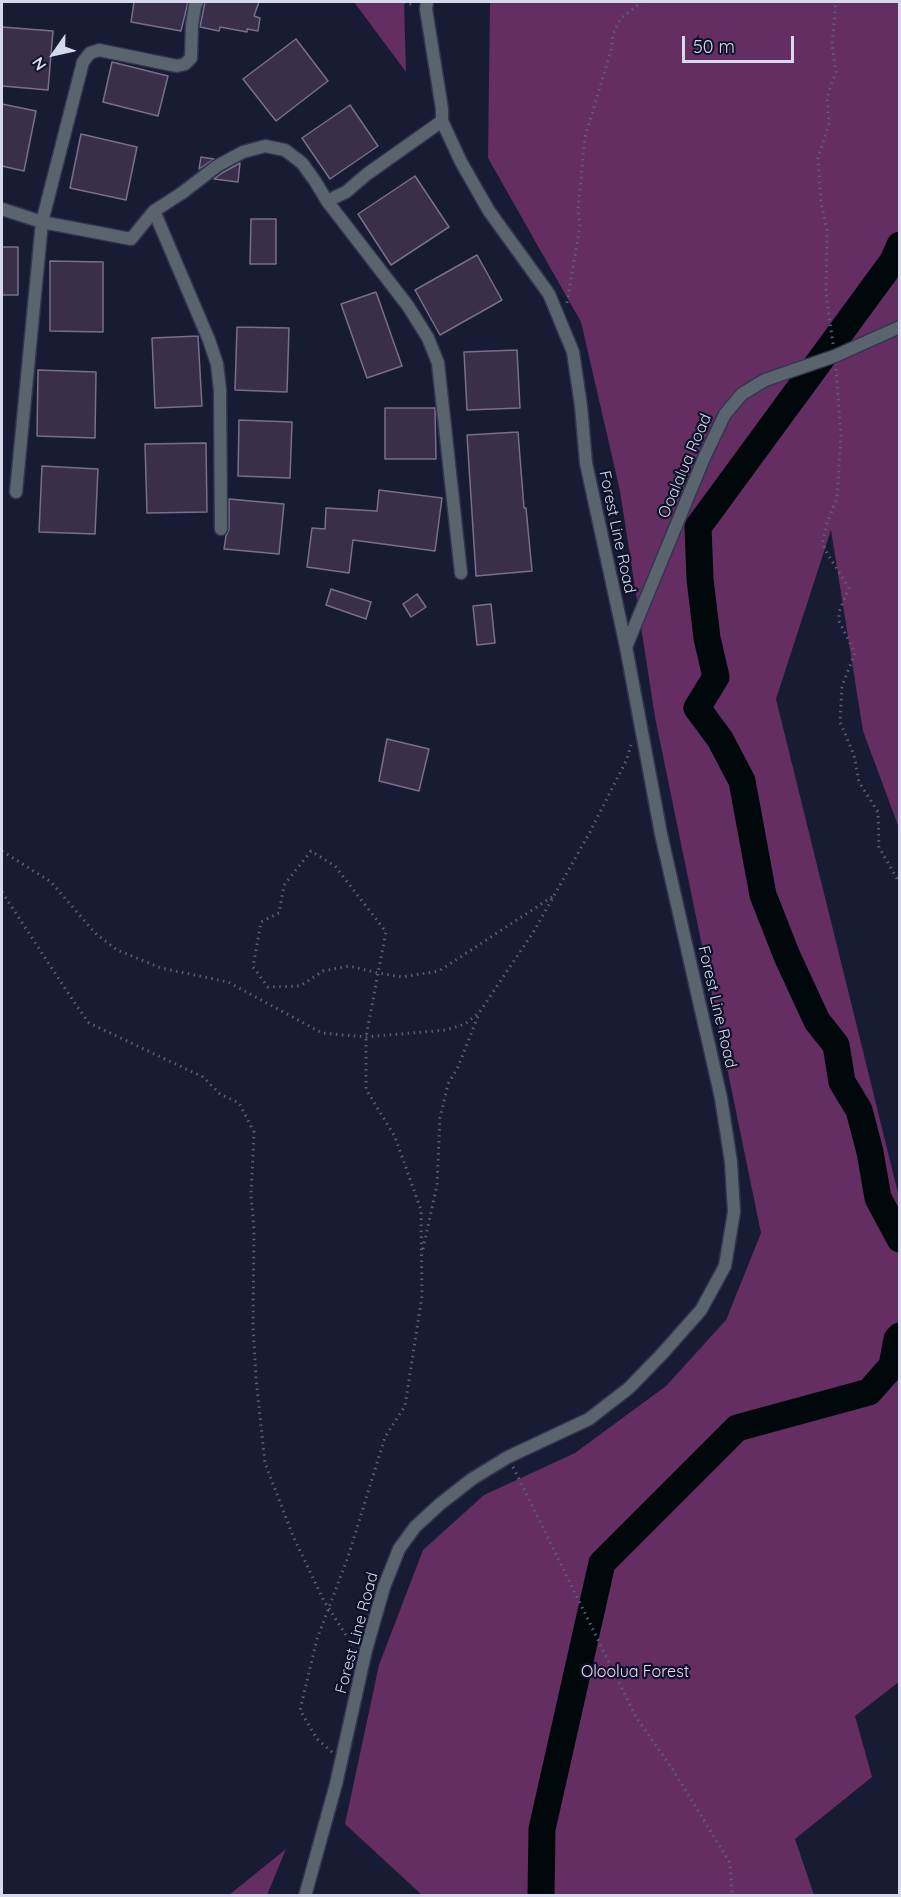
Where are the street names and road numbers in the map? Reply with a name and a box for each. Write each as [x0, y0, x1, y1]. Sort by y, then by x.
street label: Ooalalua Road [654, 411, 716, 521]
street label: Forest Line Road [595, 469, 639, 595]
street label: Forest Line Road [694, 944, 740, 1070]
street label: Forest Line Road [332, 1570, 382, 1696]

